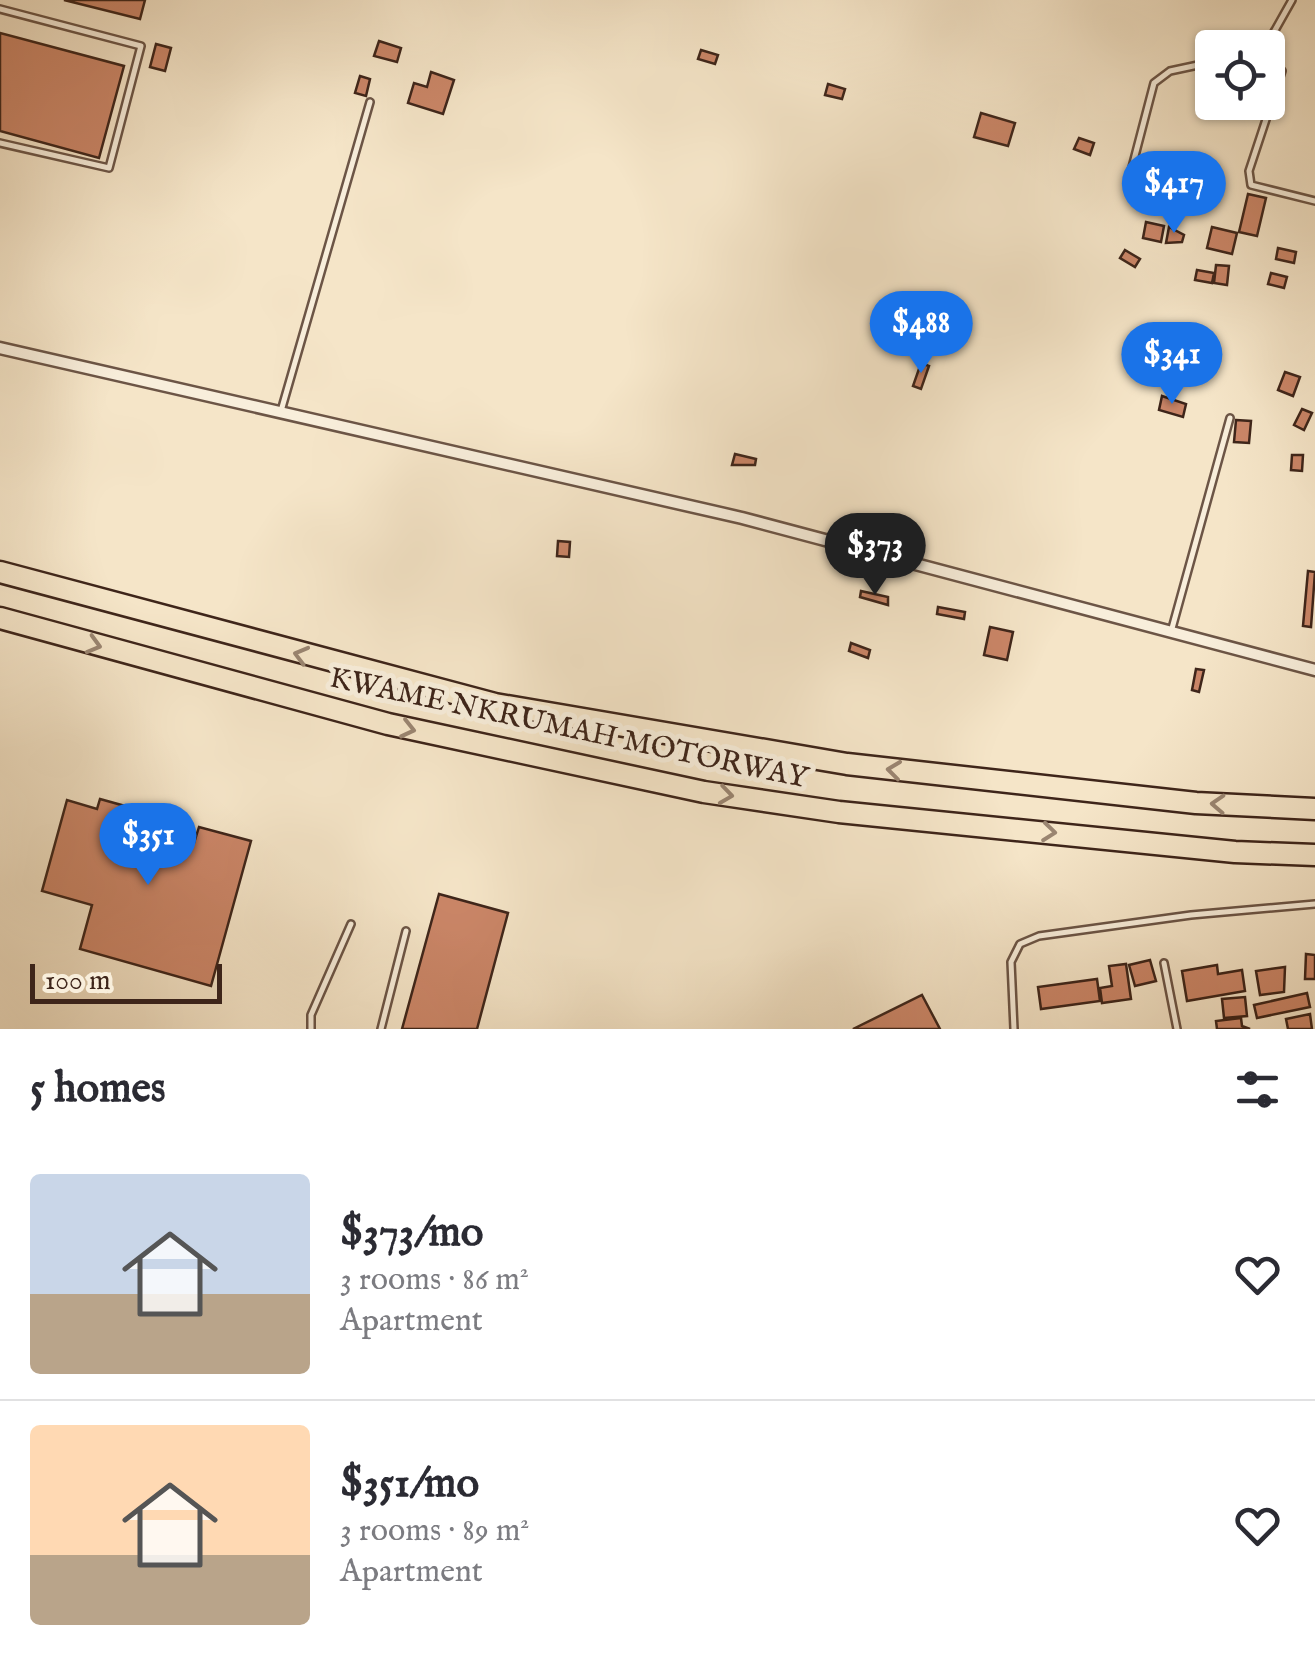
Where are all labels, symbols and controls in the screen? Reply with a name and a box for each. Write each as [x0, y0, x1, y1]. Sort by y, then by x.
map controls [1195, 30, 1285, 120]
button: locate [1195, 30, 1285, 120]
pin: $417 [1115, 151, 1233, 236]
text: $417 [1144, 163, 1204, 204]
pin: $488 [862, 291, 980, 376]
text: $488 [892, 303, 950, 344]
pin: $341 [1113, 322, 1231, 407]
text: $341 [1143, 334, 1201, 375]
pin: $373 [816, 513, 934, 598]
text: $373 [847, 525, 903, 566]
one-way arrow [85, 633, 102, 654]
one-way arrow [293, 645, 310, 666]
street label: KWAME NKRUMAH MOTORWAY [326, 660, 813, 799]
one-way arrow [399, 717, 416, 738]
one-way arrow [886, 760, 902, 781]
one-way arrow [717, 784, 734, 805]
one-way arrow [1209, 794, 1225, 815]
pin: $351 [89, 803, 207, 888]
text: $351 [121, 815, 175, 856]
one-way arrow [1041, 821, 1057, 843]
scale bar [30, 959, 222, 1004]
text: 100 m [45, 964, 111, 999]
icon: filters [1230, 1062, 1285, 1117]
text: 5 homes [30, 1063, 166, 1116]
text: $373/mo [340, 1207, 484, 1260]
icon: home [110, 1214, 230, 1334]
icon: heart [1230, 1247, 1285, 1302]
text: 3 rooms · 86 m² [340, 1260, 529, 1301]
text: Apartment [340, 1301, 483, 1342]
text: $351/mo [340, 1458, 479, 1511]
icon: home [110, 1465, 230, 1585]
icon: heart [1230, 1498, 1285, 1553]
text: 3 rooms · 89 m² [340, 1511, 529, 1552]
text: Apartment [340, 1552, 483, 1593]

